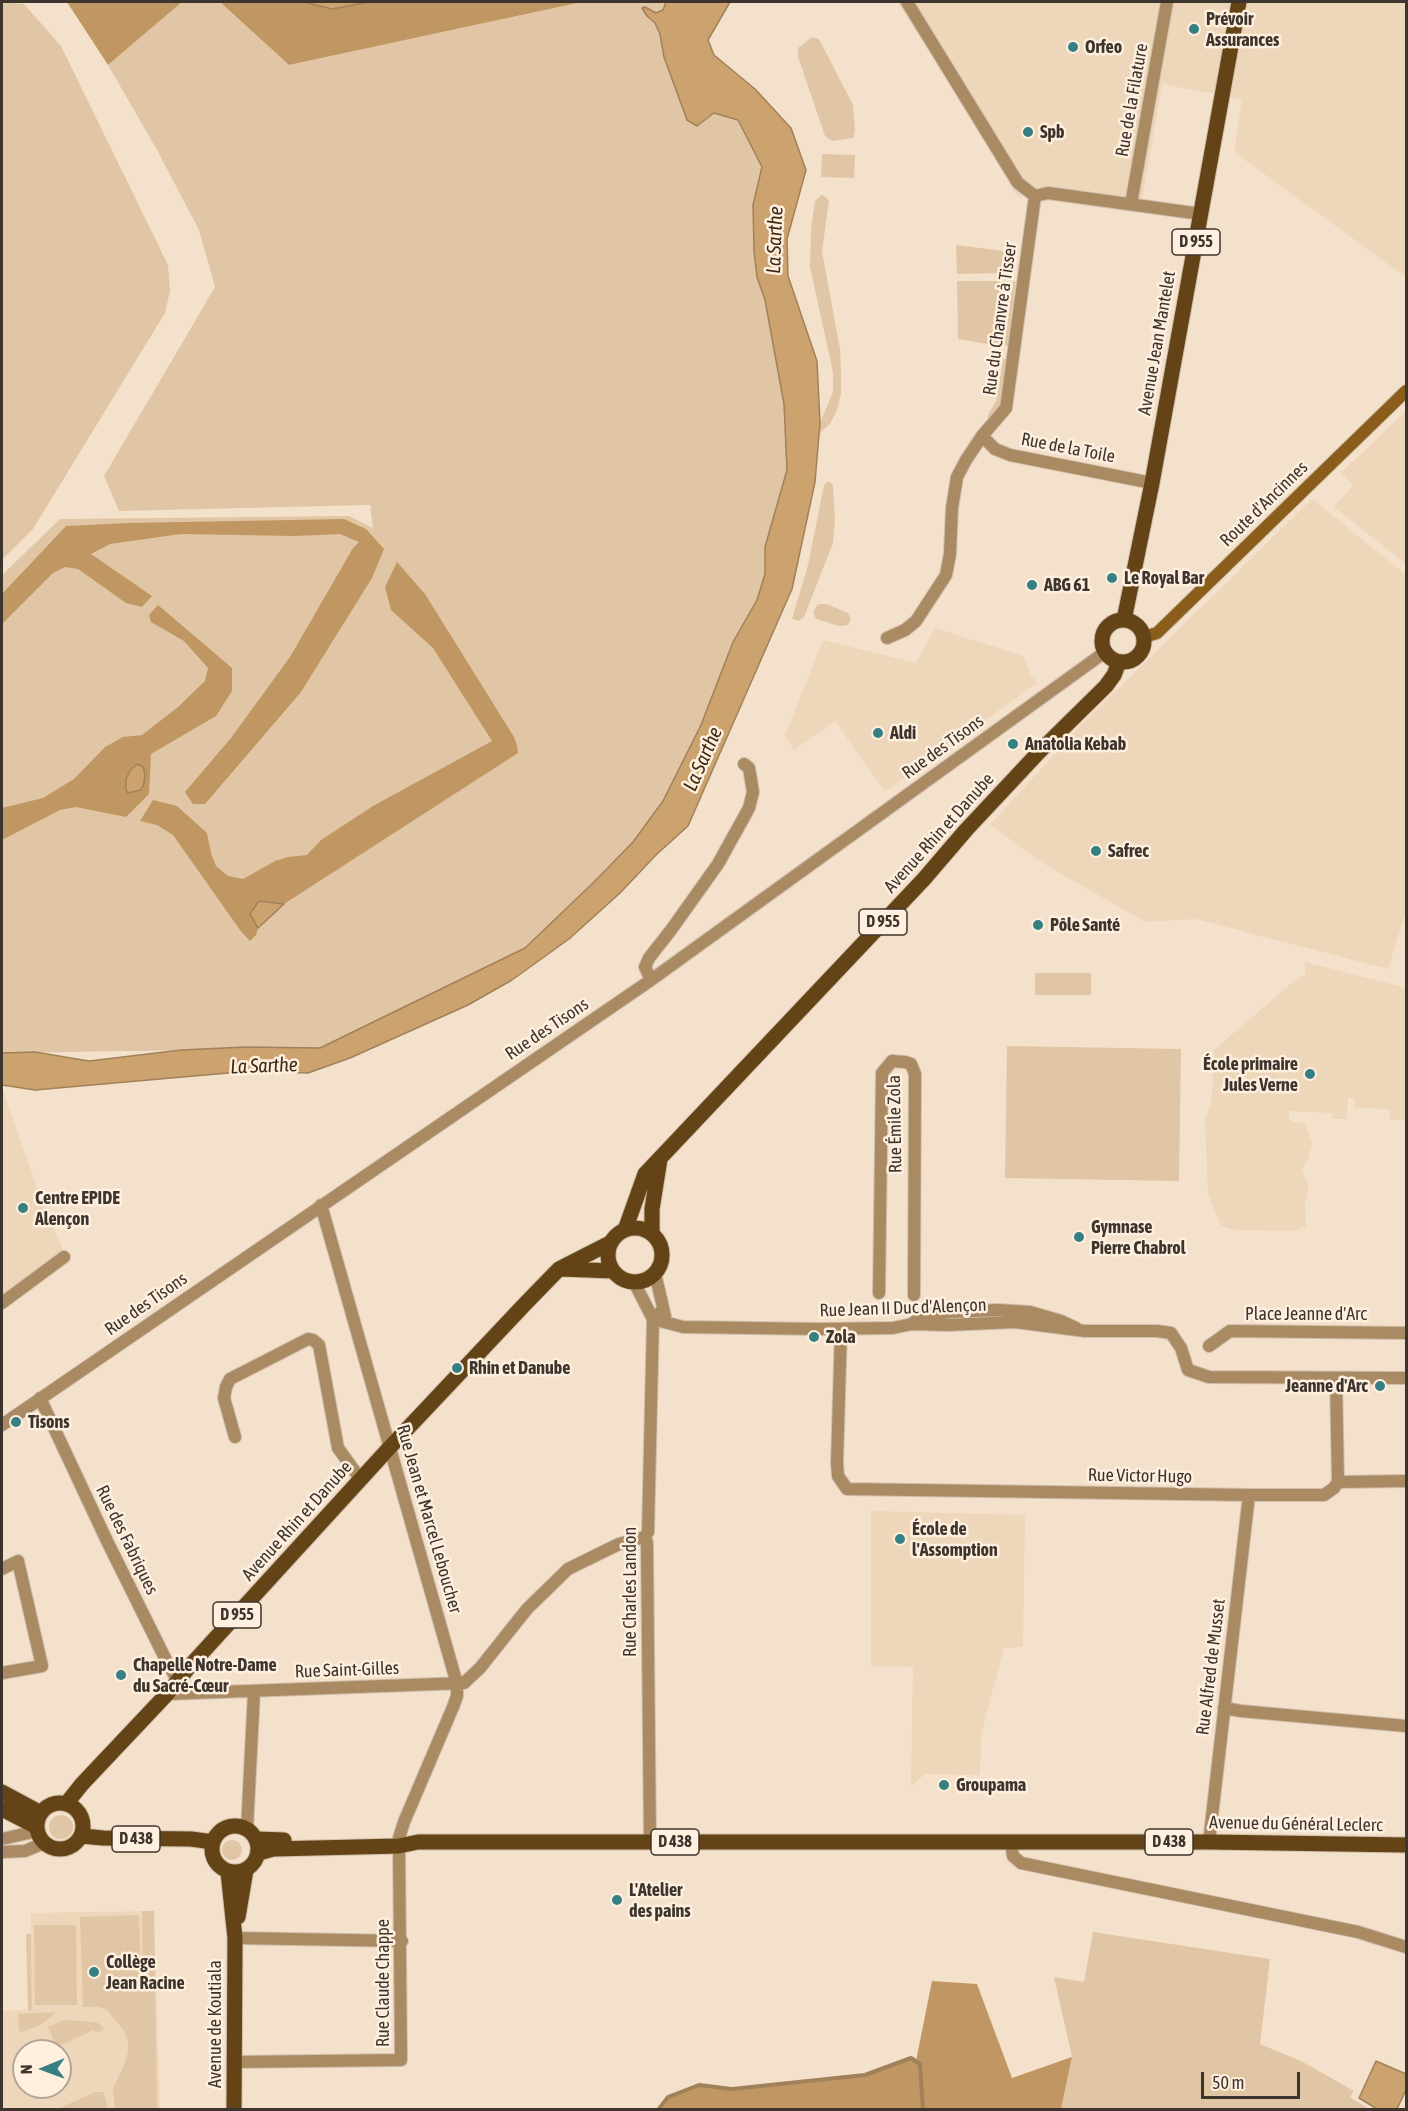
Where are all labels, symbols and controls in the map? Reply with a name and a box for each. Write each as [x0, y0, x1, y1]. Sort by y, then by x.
place label: Prévoir Assurances [1206, 8, 1279, 50]
marker: Prévoir Assurances [1187, 22, 1201, 36]
place label: Orfeo [1085, 36, 1122, 58]
marker: Orfeo [1066, 40, 1080, 54]
street label: Rue de la Filature [1111, 41, 1153, 159]
place label: Spb [1040, 121, 1065, 143]
marker: Spb [1021, 125, 1035, 139]
water label: La Sarthe [762, 206, 788, 274]
road number: D 955 [1172, 229, 1220, 255]
street label: Rue du Chanvre à Tisser [979, 241, 1021, 397]
street label: Avenue Jean Mantelet [1134, 269, 1180, 417]
street label: Rue de la Toile [1019, 428, 1117, 468]
street label: Route d'Ancinnes [1216, 457, 1312, 551]
place label: Le Royal Bar [1124, 567, 1204, 589]
marker: Le Royal Bar [1105, 571, 1119, 585]
place label: ABG 61 [1044, 574, 1090, 596]
marker: ABG 61 [1025, 578, 1039, 592]
street label: Rue des Tisons [898, 710, 988, 784]
place label: Aldi [890, 722, 916, 744]
water label: La Sarthe [678, 723, 728, 795]
marker: Aldi [871, 726, 885, 740]
place label: Anatolia Kebab [1025, 733, 1126, 755]
marker: Anatolia Kebab [1006, 737, 1020, 751]
street label: Avenue Rhin et Danube [880, 769, 998, 897]
place label: Safrec [1108, 840, 1149, 862]
marker: Safrec [1089, 844, 1103, 858]
road number: D 955 [859, 909, 907, 935]
place label: Pôle Santé [1050, 914, 1120, 936]
marker: Pôle Santé [1031, 918, 1045, 932]
street label: Rue des Tisons [501, 993, 593, 1065]
water label: La Sarthe [230, 1053, 298, 1079]
place label: École primaire Jules Verne [1203, 1053, 1298, 1096]
marker: École primaire Jules Verne [1303, 1067, 1317, 1081]
street label: Rue Émile Zola [883, 1075, 907, 1173]
place label: Centre EPIDE Alençon [35, 1187, 120, 1230]
marker: Centre EPIDE Alençon [16, 1201, 30, 1215]
place label: Gymnase Pierre Chabrol [1091, 1216, 1185, 1258]
marker: Gymnase Pierre Chabrol [1072, 1230, 1086, 1244]
street label: Rue des Tisons [101, 1268, 191, 1340]
street label: Rue Jean II Duc d'Alençon [819, 1294, 987, 1322]
street label: Place Jeanne d'Arc [1245, 1303, 1367, 1325]
place label: Zola [826, 1326, 856, 1348]
marker: Zola [807, 1330, 821, 1344]
place label: Rhin et Danube [469, 1357, 570, 1379]
marker: Rhin et Danube [450, 1361, 464, 1375]
place label: Jeanne d'Arc [1285, 1375, 1368, 1397]
marker: Jeanne d'Arc [1373, 1379, 1387, 1393]
place label: Tisons [28, 1411, 70, 1433]
marker: Tisons [9, 1415, 23, 1429]
street label: Rue Jean et Marcel Leboucher [392, 1422, 466, 1616]
street label: Avenue Rhin et Danube [238, 1457, 356, 1585]
street label: Rue Victor Hugo [1088, 1464, 1192, 1488]
street label: Rue des Fabriques [91, 1482, 163, 1598]
place label: École de l'Assomption [912, 1518, 998, 1561]
street label: Rue Charles Landon [619, 1527, 641, 1657]
marker: École de l'Assomption [893, 1532, 907, 1546]
street label: Rue Alfred de Musset [1192, 1598, 1230, 1736]
road number: D 955 [213, 1602, 261, 1628]
place label: Chapelle Notre-Dame du Sacré-Cœur [133, 1654, 277, 1696]
street label: Rue Saint-Gilles [294, 1657, 400, 1683]
marker: Chapelle Notre-Dame du Sacré-Cœur [114, 1668, 128, 1682]
place label: Groupama [956, 1774, 1026, 1796]
marker: Groupama [937, 1778, 951, 1792]
street label: Avenue du Général Leclerc [1209, 1812, 1383, 1836]
road number: D 438 [112, 1826, 160, 1852]
road number: D 438 [651, 1829, 699, 1855]
road number: D 438 [1145, 1829, 1193, 1855]
place label: L'Atelier des pains [629, 1879, 691, 1922]
marker: L'Atelier des pains [610, 1893, 624, 1907]
street label: Rue Claude Chappe [372, 1919, 394, 2047]
place label: Collège Jean Racine [106, 1951, 185, 1994]
street label: Avenue de Koutiala [204, 1960, 226, 2088]
marker: Collège Jean Racine [87, 1965, 101, 1979]
north arrow [12, 2039, 72, 2099]
scale bar [1204, 2060, 1303, 2098]
text: N [17, 2064, 35, 2074]
text: 50 m [1212, 2072, 1244, 2093]

